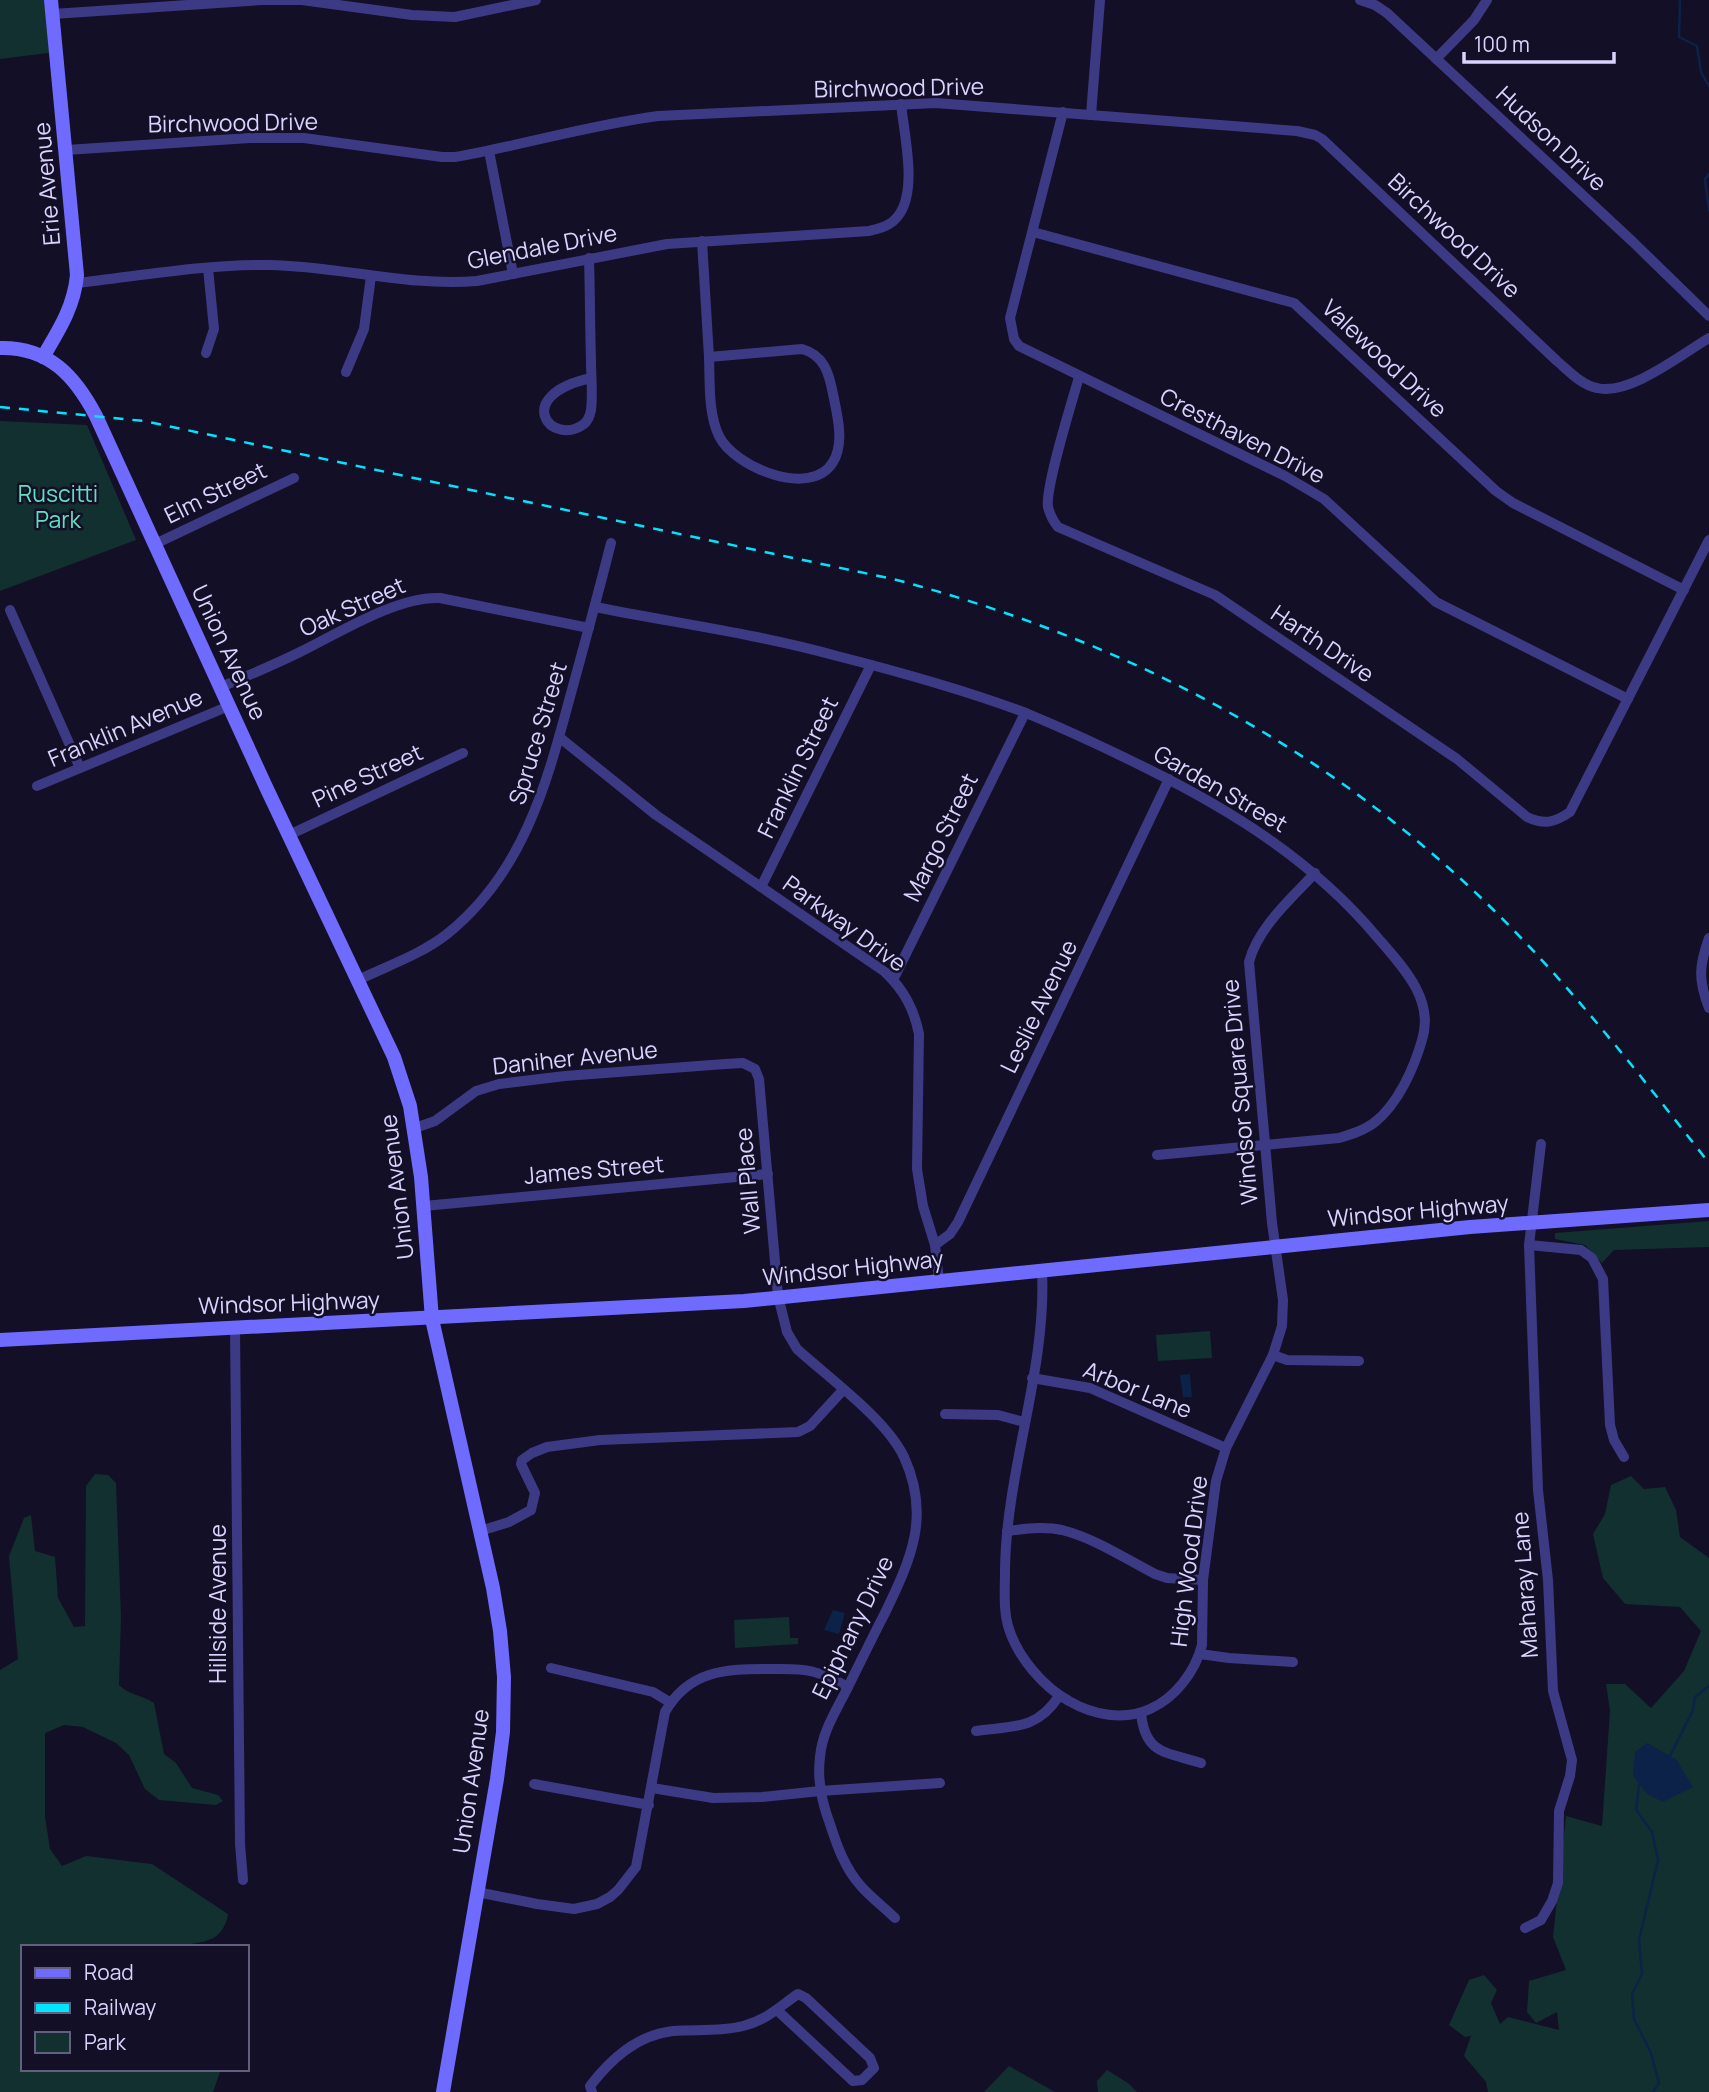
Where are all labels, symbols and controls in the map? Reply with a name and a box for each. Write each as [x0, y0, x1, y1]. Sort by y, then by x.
scale bar [1464, 21, 1614, 65]
text: 100 m [1474, 30, 1530, 58]
street label: Birchwood Drive [814, 70, 984, 104]
street label: Hudson Drive [1490, 78, 1614, 198]
street label: Birchwood Drive [148, 105, 318, 139]
street label: Erie Avenue [25, 121, 67, 247]
street label: Birchwood Drive [1382, 165, 1528, 305]
street label: Glendale Drive [464, 216, 620, 276]
street label: Valewood Drive [1315, 292, 1455, 424]
street label: Cresthaven Drive [1155, 380, 1331, 490]
street label: Elm Street [158, 453, 272, 531]
park label: Ruscitti Park [18, 477, 98, 535]
street label: Oak Street [294, 568, 410, 644]
street label: Union Avenue [185, 579, 275, 725]
street label: Harth Drive [1265, 597, 1381, 689]
street label: Spruce Street [500, 658, 574, 808]
street label: Franklin Avenue [43, 680, 207, 774]
street label: Franklin Street [749, 691, 845, 843]
street label: Pine Street [307, 735, 427, 815]
street label: Garden Street [1148, 737, 1294, 839]
street label: Margo Street [895, 767, 985, 907]
street label: Parkway Drive [777, 867, 913, 979]
street label: Leslie Avenue [992, 934, 1084, 1078]
street label: Windsor Square Drive [1213, 978, 1265, 1206]
street label: Daniher Avenue [491, 1032, 659, 1082]
street label: Union Avenue [371, 1113, 421, 1261]
street label: Wall Place [726, 1127, 768, 1235]
street label: James Street [523, 1147, 665, 1191]
street label: Windsor Highway [1326, 1186, 1510, 1234]
street label: Windsor Highway [761, 1242, 945, 1292]
street label: Windsor Highway [198, 1283, 380, 1321]
street label: Arbor Lane [1079, 1353, 1197, 1425]
street label: High Wood Drive [1162, 1474, 1214, 1648]
street label: Maharay Lane [1503, 1511, 1545, 1659]
street label: Hillside Avenue [201, 1524, 233, 1684]
street label: Epiphany Drive [803, 1550, 901, 1704]
street label: Union Avenue [444, 1707, 496, 1855]
legend [21, 1945, 248, 2071]
text: Road [84, 1958, 134, 1986]
text: Railway [84, 1993, 156, 2021]
text: Park [84, 2028, 126, 2056]

